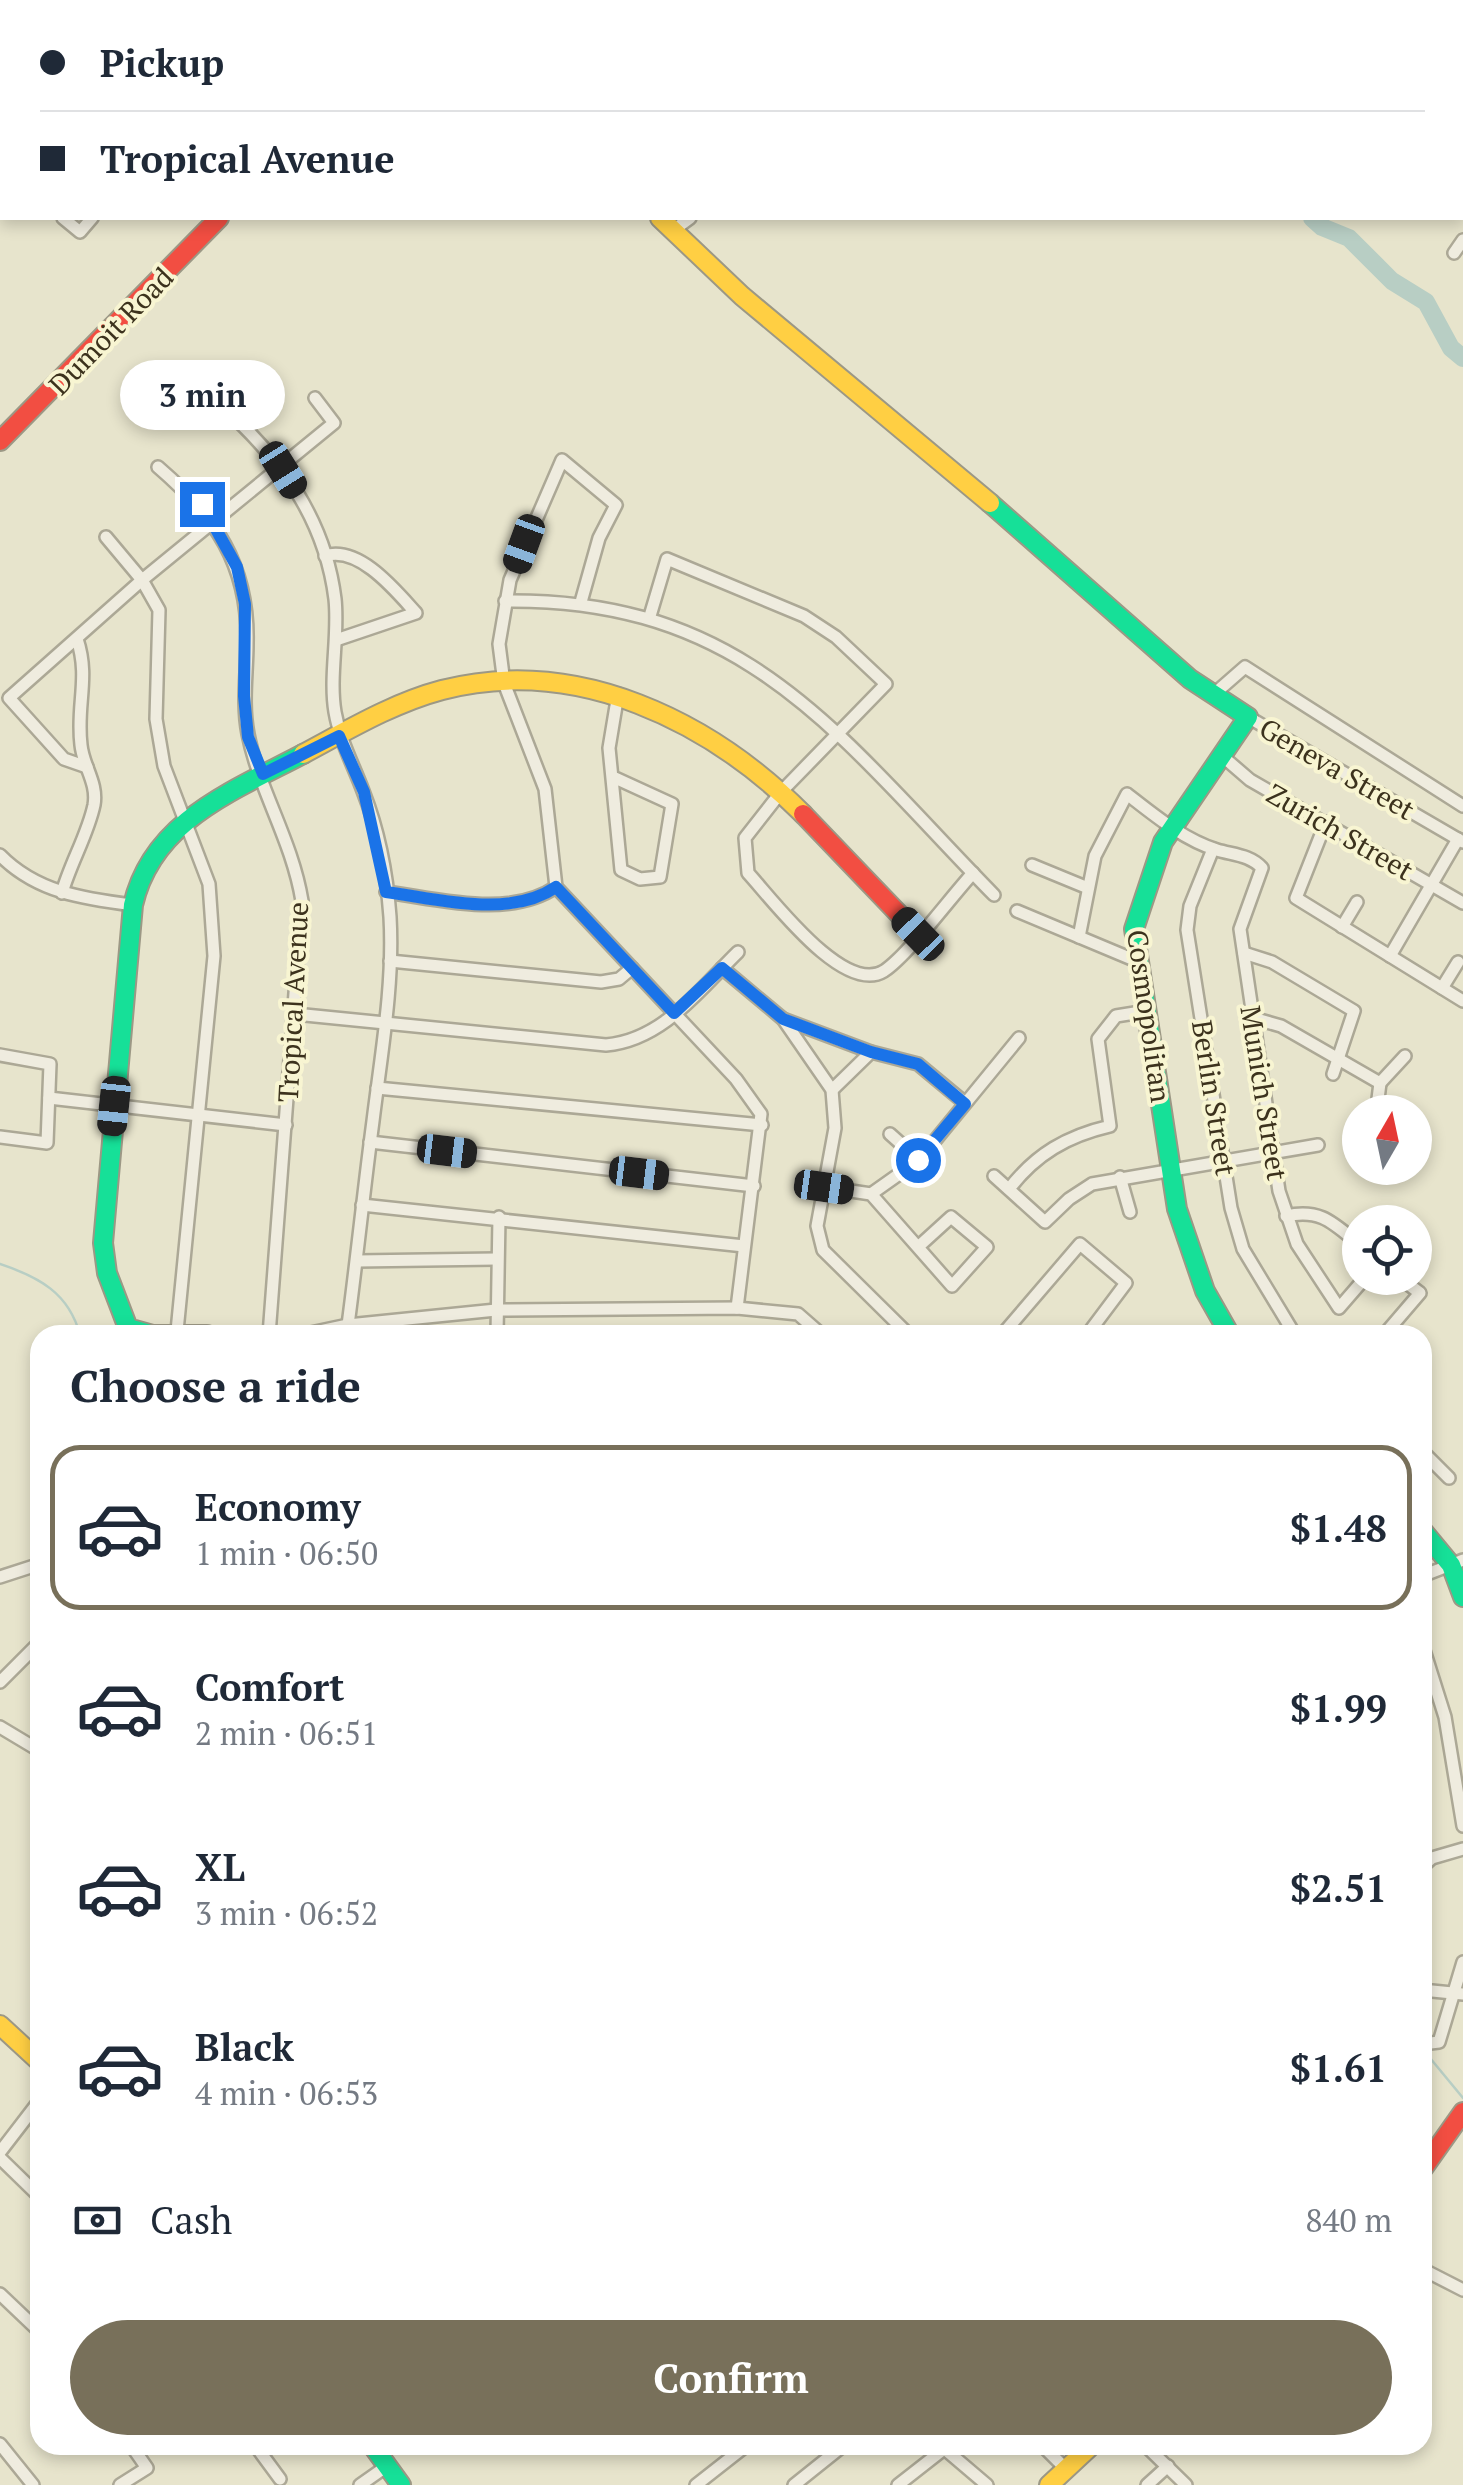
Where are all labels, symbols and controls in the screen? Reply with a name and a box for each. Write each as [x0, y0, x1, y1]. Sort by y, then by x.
text: Pickup [100, 38, 224, 88]
text: Tropical Avenue [100, 134, 395, 184]
street label: Dumoit Road [40, 259, 181, 402]
callout: 3 min [120, 359, 284, 429]
text: 3 min [159, 374, 246, 416]
car [254, 437, 312, 503]
route end [180, 482, 225, 527]
car [500, 511, 548, 577]
street label: Geneva Street [1253, 709, 1422, 828]
street label: Zurich Street [1260, 775, 1421, 889]
street label: Tropical Avenue [269, 901, 316, 1103]
car [886, 902, 950, 966]
street label: Cosmopolitan [1119, 927, 1180, 1105]
street label: Munich Street [1232, 1003, 1297, 1184]
street label: Berlin Street [1184, 1017, 1245, 1179]
car [96, 1075, 132, 1137]
north arrow [1342, 1095, 1432, 1185]
map controls [1342, 1095, 1432, 1295]
car [415, 1132, 479, 1170]
route start [896, 1138, 941, 1183]
car [607, 1154, 671, 1192]
car [792, 1168, 856, 1206]
button: locate [1342, 1205, 1432, 1295]
text: Choose a ride [70, 1355, 361, 1415]
text: Economy [195, 1482, 361, 1532]
icon: car [75, 1483, 165, 1573]
text: $1.48 [1290, 1503, 1387, 1553]
text: 1 min · 06:50 [195, 1532, 378, 1574]
text: Comfort [195, 1662, 344, 1712]
icon: car [75, 1663, 165, 1753]
text: $1.99 [1290, 1683, 1387, 1733]
text: 2 min · 06:51 [195, 1712, 378, 1754]
text: XL [195, 1842, 245, 1892]
icon: car [75, 1843, 165, 1933]
text: $2.51 [1290, 1863, 1387, 1913]
text: 3 min · 06:52 [195, 1892, 378, 1934]
text: Black [195, 2022, 294, 2072]
icon: car [75, 2023, 165, 2113]
text: $1.61 [1290, 2043, 1387, 2093]
text: 4 min · 06:53 [195, 2072, 378, 2114]
icon: cash [70, 2193, 125, 2248]
text: Cash [150, 2195, 232, 2245]
text: 840 m [1305, 2199, 1392, 2241]
button: Confirm [70, 2320, 1392, 2435]

